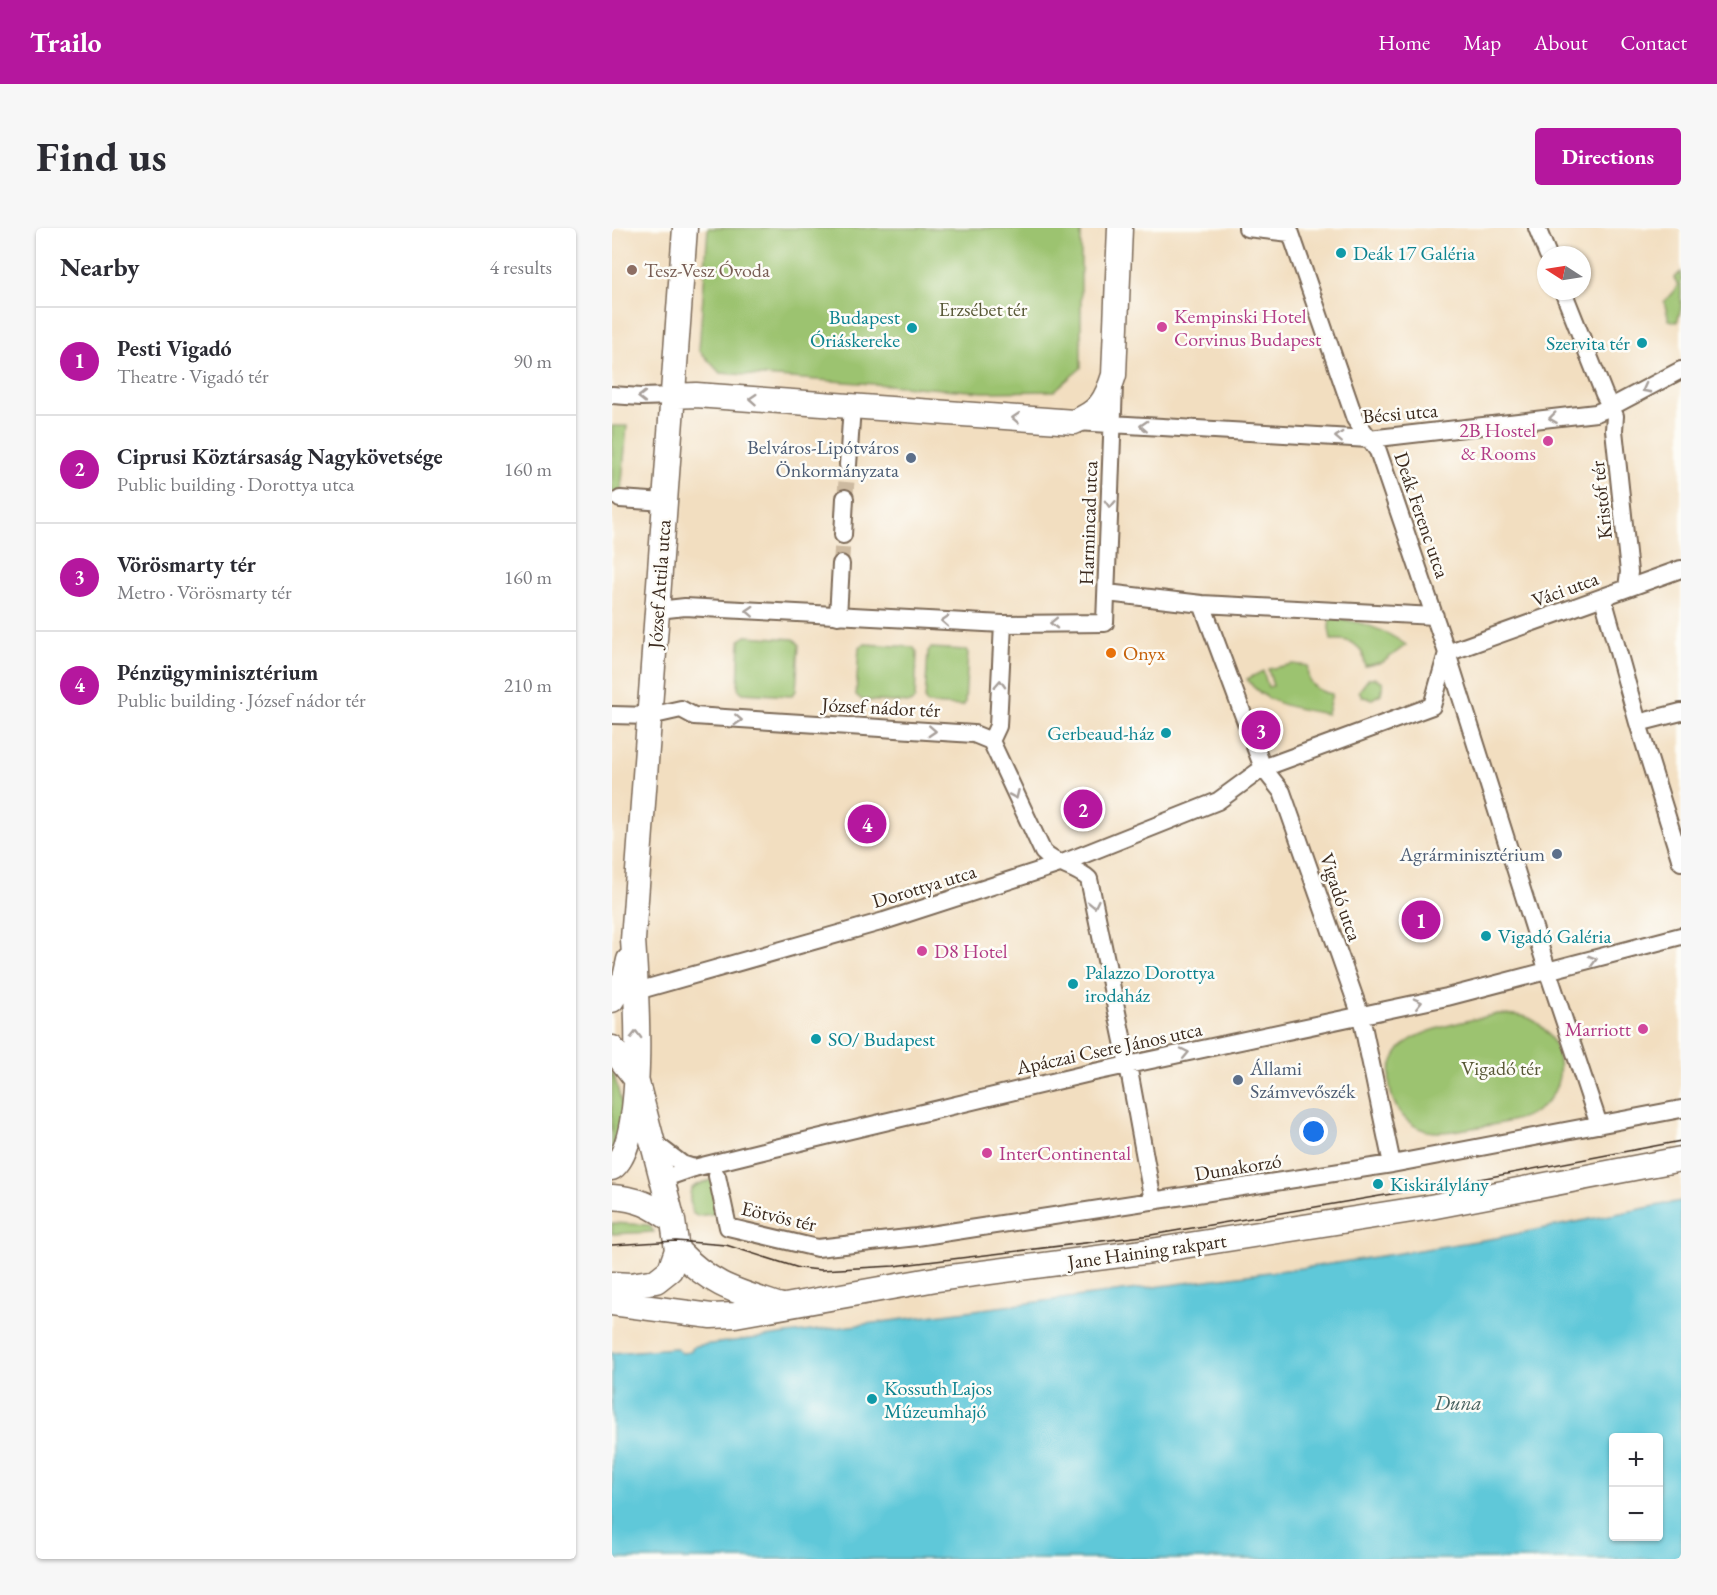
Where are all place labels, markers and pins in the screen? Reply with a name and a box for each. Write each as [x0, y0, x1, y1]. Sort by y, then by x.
place label: Deák 17 Galéria [1353, 240, 1475, 266]
marker: Deák 17 Galéria [1334, 246, 1348, 260]
place label: Tesz-Vesz Óvoda [644, 257, 770, 283]
marker: Tesz-Vesz Óvoda [625, 263, 639, 277]
place label: Kempinski Hotel Corvinus Budapest [1174, 303, 1322, 352]
place label: Budapest Óriáskereke [810, 304, 901, 353]
marker: Kempinski Hotel Corvinus Budapest [1155, 320, 1169, 334]
marker: Budapest Óriáskereke [905, 321, 919, 335]
place label: Szervita tér [1546, 330, 1630, 356]
marker: Szervita tér [1635, 336, 1649, 350]
place label: 2B Hostel & Rooms [1459, 417, 1536, 466]
place label: Belváros-Lipótváros Önkormányzata [747, 434, 899, 483]
marker: 2B Hostel & Rooms [1541, 434, 1555, 448]
marker: Belváros-Lipótváros Önkormányzata [904, 451, 918, 465]
place label: Onyx [1123, 640, 1166, 666]
marker: Onyx [1104, 646, 1118, 660]
pin: 3 [1242, 708, 1280, 752]
place label: Gerbeaud-ház [1047, 720, 1154, 746]
marker: Gerbeaud-ház [1159, 726, 1173, 740]
pin: 2 [1064, 786, 1102, 832]
pin: 4 [848, 802, 886, 846]
place label: Agrárminisztérium [1398, 841, 1545, 867]
marker: Agrárminisztérium [1550, 847, 1564, 861]
pin: 1 [1402, 898, 1440, 942]
place label: Vigadó Galéria [1498, 923, 1611, 949]
marker: Vigadó Galéria [1479, 929, 1493, 943]
place label: D8 Hotel [934, 938, 1008, 964]
marker: D8 Hotel [915, 944, 929, 958]
place label: Palazzo Dorottya irodaház [1085, 959, 1215, 1008]
marker: Palazzo Dorottya irodaház [1066, 977, 1080, 991]
place label: Marriott [1565, 1016, 1632, 1042]
marker: Marriott [1636, 1022, 1650, 1036]
place label: SO/ Budapest [828, 1026, 936, 1052]
marker: SO/ Budapest [809, 1032, 823, 1046]
place label: Állami Számvevőszék [1249, 1055, 1356, 1104]
marker: Állami Számvevőszék [1231, 1073, 1245, 1087]
place label: InterContinental [999, 1140, 1131, 1166]
marker: InterContinental [980, 1146, 994, 1160]
place label: Kiskirálylány [1390, 1171, 1489, 1197]
marker: Kiskirálylány [1371, 1177, 1385, 1191]
place label: Kossuth Lajos Múzeumhajó [884, 1375, 992, 1424]
marker: Kossuth Lajos Múzeumhajó [865, 1392, 879, 1406]

